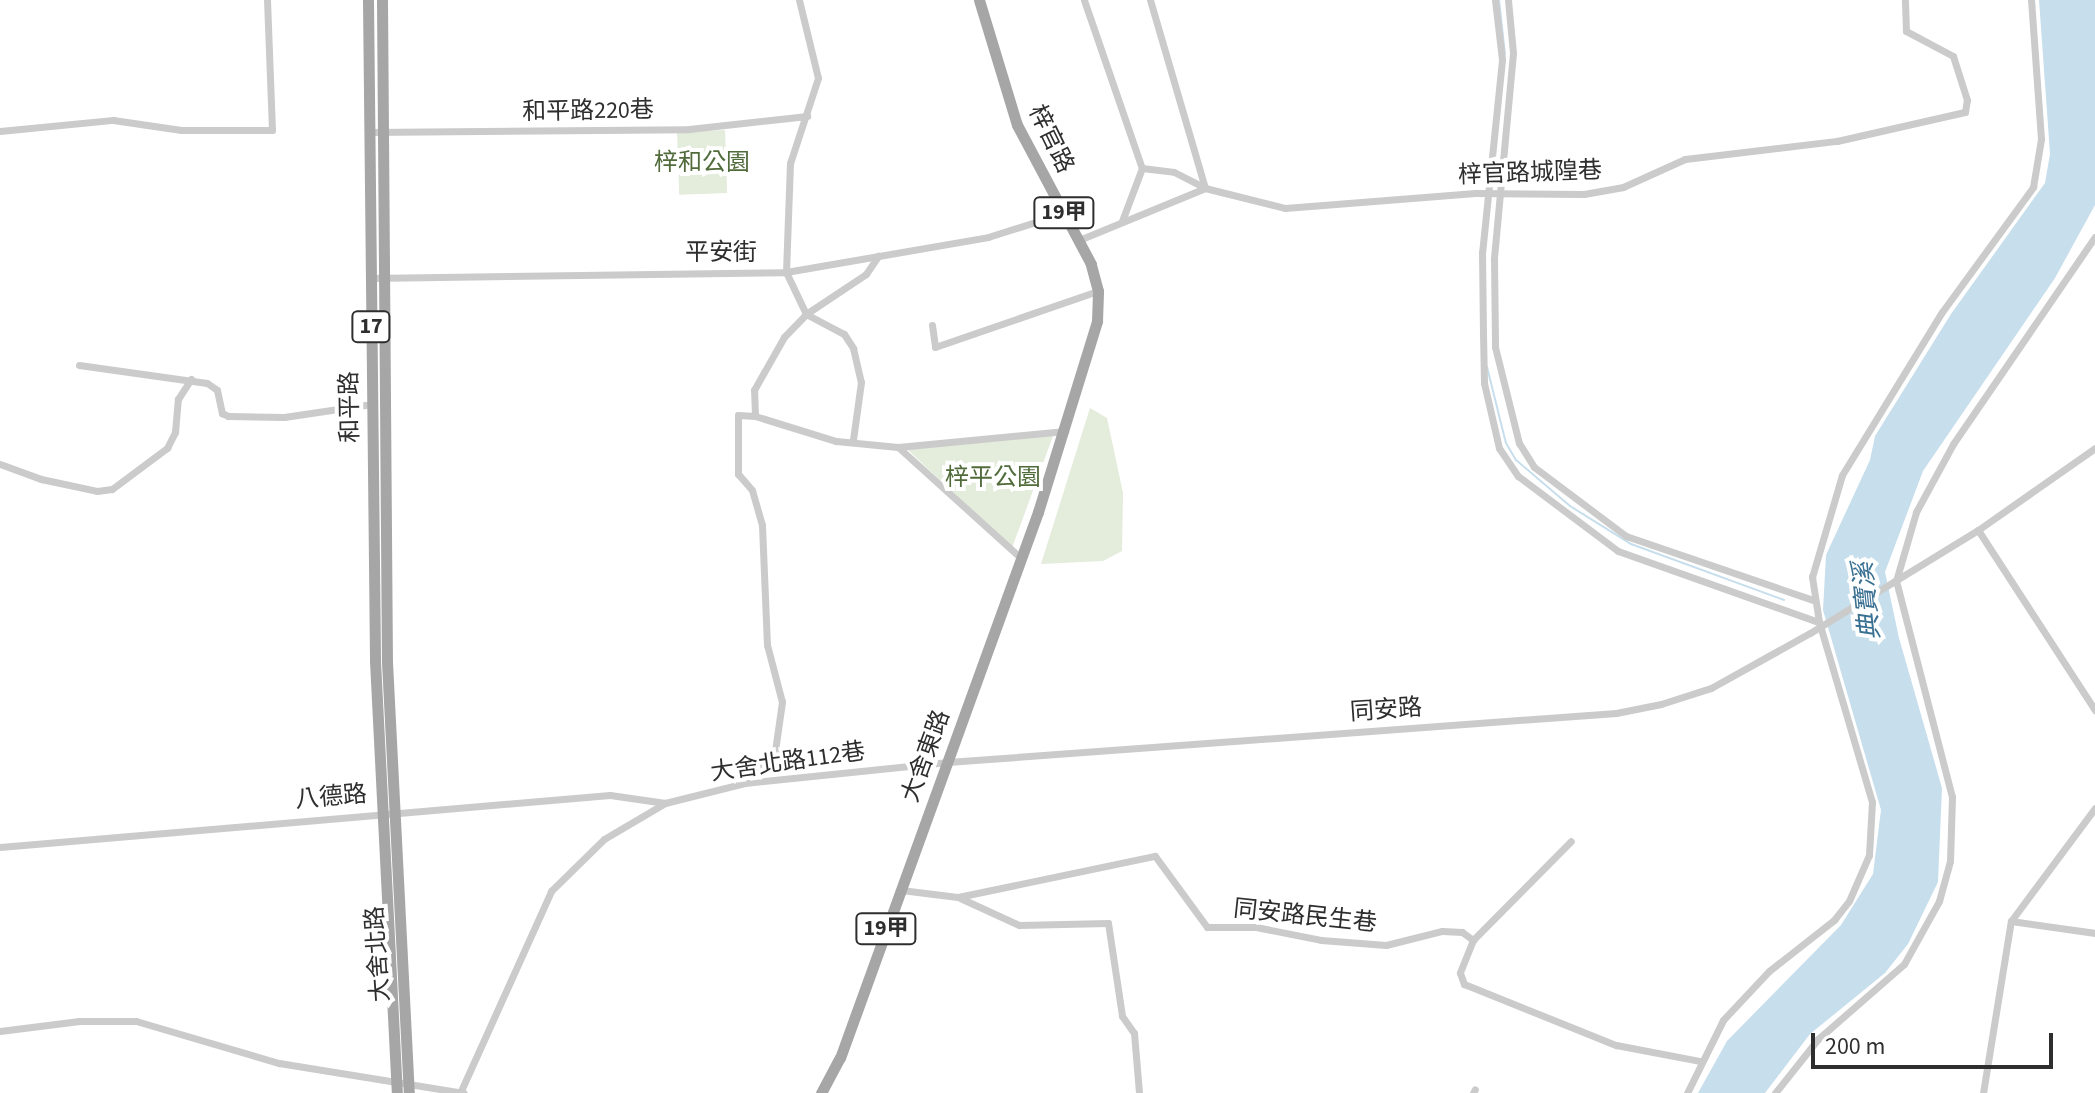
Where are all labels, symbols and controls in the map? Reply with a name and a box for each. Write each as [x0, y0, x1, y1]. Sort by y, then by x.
street label: 和平路220巷 [522, 95, 654, 127]
street label: 梓官路 [1022, 100, 1080, 178]
park label: 梓和公園 [654, 149, 750, 177]
street label: 梓官路城隍巷 [1458, 156, 1602, 190]
road number: 19甲 [1032, 195, 1096, 231]
street label: 平安街 [685, 239, 757, 267]
road number: 17 [351, 309, 391, 345]
street label: 和平路 [335, 371, 365, 443]
park label: 梓平公園 [945, 464, 1041, 492]
water label: 典寶溪 [1847, 561, 1887, 641]
street label: 同安路 [1349, 693, 1423, 727]
street label: 大舍東路 [896, 706, 956, 806]
street label: 大舍北路112巷 [709, 737, 867, 787]
street label: 八德路 [294, 780, 368, 814]
street label: 同安路民生巷 [1232, 894, 1378, 938]
street label: 大舍北路 [360, 905, 396, 1003]
road number: 19甲 [854, 911, 918, 947]
scale bar [1815, 1017, 2057, 1067]
text: 200 m [1825, 1029, 1885, 1064]

